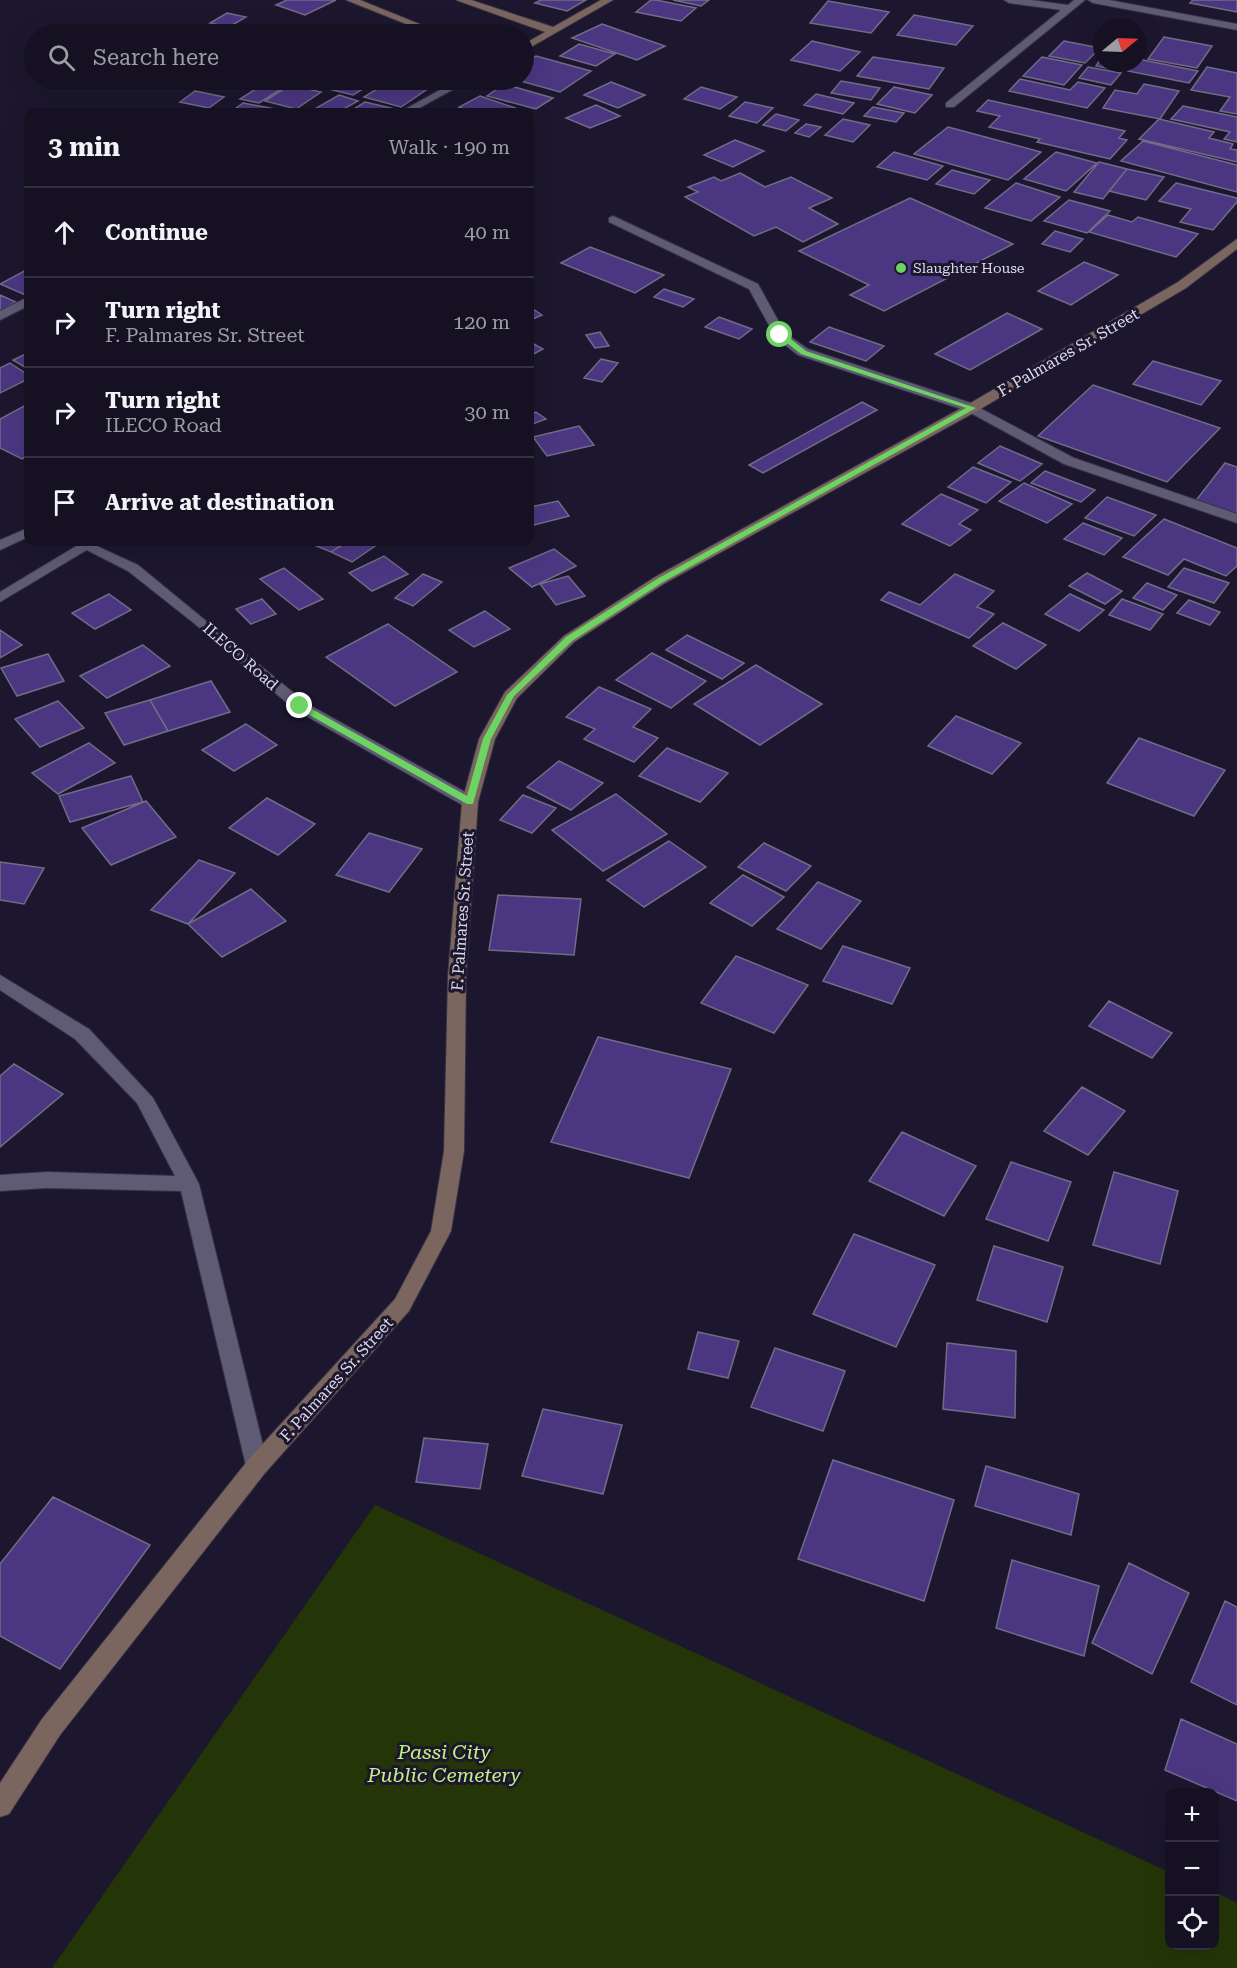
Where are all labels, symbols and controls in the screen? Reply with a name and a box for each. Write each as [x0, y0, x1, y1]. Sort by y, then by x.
north arrow [1093, 18, 1147, 72]
search box [24, 24, 534, 90]
icon: search [45, 41, 78, 74]
text: Search here [93, 45, 219, 70]
text: 3 min [48, 132, 120, 162]
text: Walk · 190 m [389, 135, 510, 159]
icon: ahead [48, 216, 81, 249]
text: Continue [105, 220, 208, 245]
text: 40 m [464, 220, 510, 244]
place label: Slaughter House [913, 260, 1025, 276]
marker: Slaughter House [894, 261, 908, 275]
text: Turn right [105, 298, 220, 323]
street label: F. Palmares Sr. Street [994, 304, 1142, 401]
icon: right [48, 306, 81, 339]
text: 120 m [453, 310, 510, 334]
route start [766, 321, 792, 347]
text: F. Palmares Sr. Street [105, 323, 305, 347]
text: Turn right [105, 388, 220, 413]
icon: right [48, 396, 81, 429]
text: 30 m [464, 400, 510, 424]
text: ILECO Road [105, 413, 222, 437]
icon: arrive [48, 486, 81, 519]
text: Arrive at destination [105, 490, 334, 515]
street label: ILECO Road [199, 619, 282, 694]
route end [286, 692, 312, 718]
street label: F. Palmares Sr. Street [447, 831, 478, 991]
street label: F. Palmares Sr. Street [276, 1314, 397, 1445]
park label: Passi City Public Cemetery [366, 1740, 521, 1787]
map controls [1165, 1788, 1219, 1950]
button: + [1165, 1788, 1219, 1842]
button: − [1165, 1842, 1219, 1896]
button: locate [1165, 1896, 1219, 1950]

